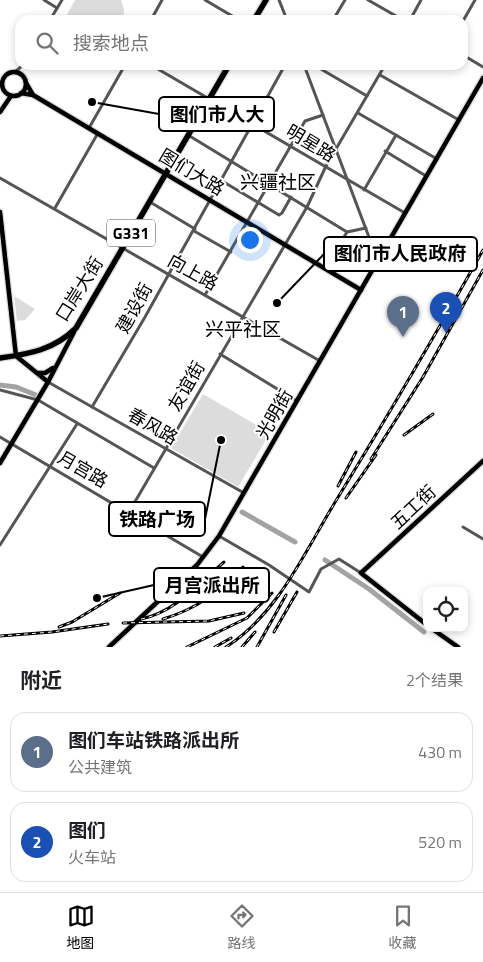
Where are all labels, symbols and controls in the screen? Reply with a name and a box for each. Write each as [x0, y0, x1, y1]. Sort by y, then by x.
search box [15, 15, 468, 70]
text: 搜索地点 [73, 28, 149, 57]
icon: search [33, 29, 61, 57]
callout: 图们市人大 [159, 97, 274, 131]
text: 图们市人大 [169, 99, 265, 128]
street label: 明星路 [281, 118, 341, 168]
street label: 图们大路 [154, 142, 230, 202]
district label: 兴疆社区 [240, 167, 316, 196]
road number: G331 [107, 220, 155, 247]
your location [237, 227, 263, 253]
callout: 图们市人民政府 [324, 237, 477, 271]
text: 图们市人民政府 [333, 238, 467, 267]
street label: 向上路 [163, 247, 223, 297]
street label: 口岸大街 [48, 251, 110, 327]
street label: 建设街 [109, 278, 159, 338]
pin: 2 [430, 292, 462, 333]
pin: 1 [387, 296, 419, 337]
district label: 兴平社区 [205, 314, 281, 343]
street label: 友谊街 [161, 356, 211, 416]
street label: 光明街 [249, 384, 299, 444]
street label: 春风路 [123, 401, 183, 451]
street label: 月宫路 [53, 444, 113, 494]
street label: 五工街 [384, 479, 442, 535]
callout: 铁路广场 [109, 502, 205, 536]
text: 铁路广场 [119, 504, 195, 533]
callout: 月宫派出所 [154, 568, 269, 602]
text: 月宫派出所 [164, 570, 260, 599]
map controls [423, 587, 468, 632]
button: locate [423, 587, 468, 632]
text: 附近 [20, 664, 62, 696]
text: 2个结果 [406, 668, 463, 692]
text: 图们车站铁路派出所 [68, 725, 239, 754]
text: 1 [33, 740, 41, 764]
text: 430 m [418, 740, 462, 764]
text: 公共建筑 [68, 755, 132, 779]
text: 图们 [68, 815, 106, 844]
text: 2 [33, 830, 41, 854]
text: 520 m [418, 830, 462, 854]
text: 火车站 [68, 845, 116, 869]
tab: 地图 [67, 902, 95, 953]
tab: 路线 [228, 902, 256, 953]
tab: 收藏 [389, 902, 417, 953]

